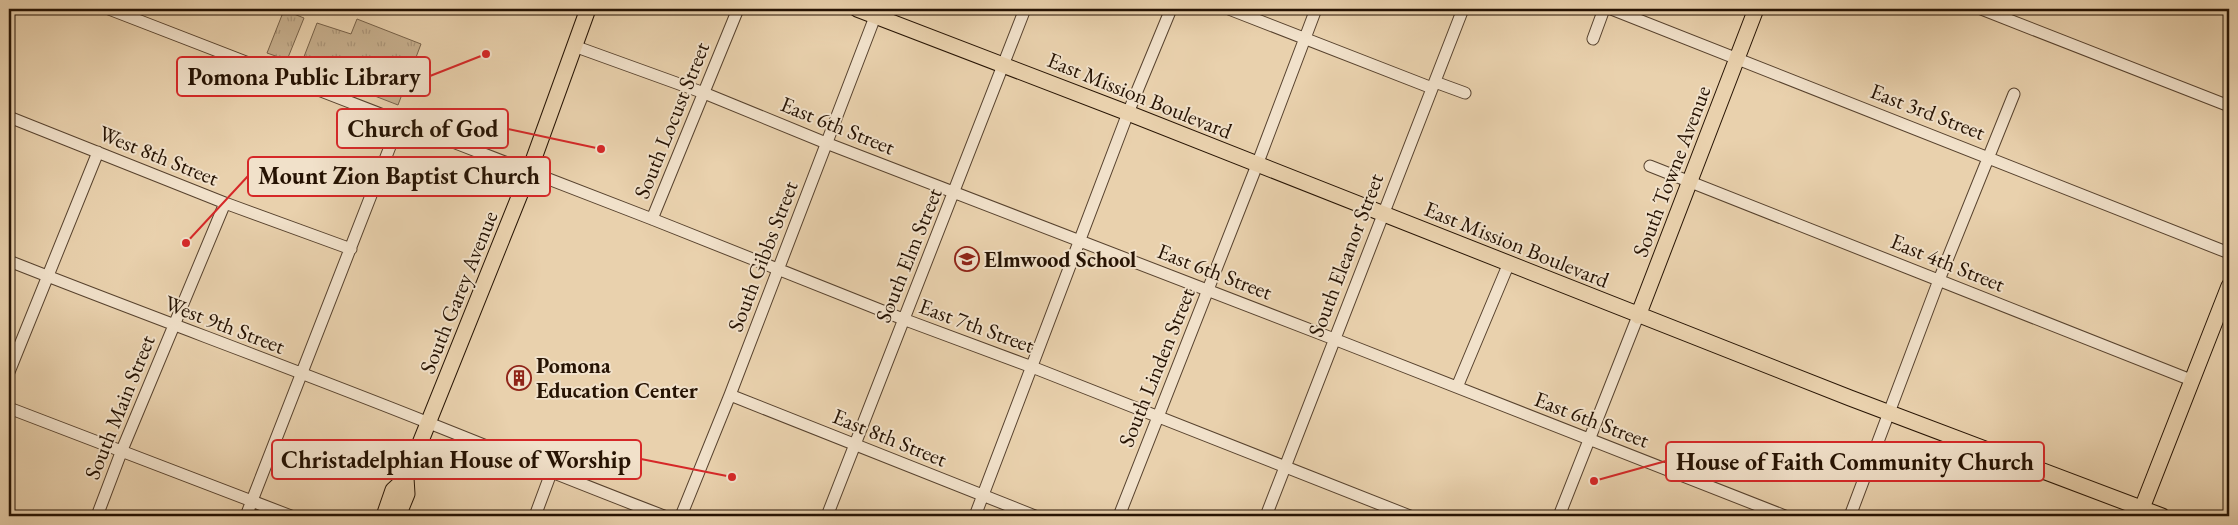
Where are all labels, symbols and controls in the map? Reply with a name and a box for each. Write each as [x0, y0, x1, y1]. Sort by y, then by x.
street label: South Locust Street [627, 38, 716, 203]
street label: East Mission Boulevard [1043, 45, 1237, 146]
callout: Pomona Public Library [177, 57, 430, 96]
text: Pomona Public Library [187, 61, 421, 93]
street label: East 3rd Street [1866, 76, 1990, 147]
street label: South Towne Avenue [1625, 81, 1718, 261]
street label: East 6th Street [776, 89, 899, 162]
callout: Church of God [337, 109, 508, 148]
text: Church of God [347, 113, 499, 144]
street label: West 8th Street [95, 118, 223, 193]
callout: Mount Zion Baptist Church [248, 157, 550, 196]
text: Mount Zion Baptist Church [258, 160, 540, 191]
street label: South Eleanor Street [1301, 169, 1390, 341]
street label: South Gibbs Street [720, 177, 805, 336]
street label: South Elm Street [868, 183, 949, 327]
street label: East Mission Boulevard [1420, 194, 1614, 295]
street label: South Garey Avenue [413, 206, 505, 378]
street label: East 4th Street [1886, 226, 2009, 299]
street label: East 6th Street [1153, 236, 1276, 307]
place label: Elmwood School [984, 245, 1136, 274]
school or university icon: Elmwood School [954, 246, 980, 272]
street label: South Linden Street [1111, 283, 1202, 451]
street label: West 9th Street [161, 288, 289, 361]
street label: East 7th Street [915, 291, 1039, 360]
street label: South Main Street [77, 331, 162, 484]
place label: Pomona Education Center [536, 351, 699, 405]
building icon: Pomona Education Center [506, 365, 532, 391]
street label: East 6th Street [1530, 384, 1653, 455]
street label: East 8th Street [828, 401, 951, 474]
callout: Christadelphian House of Worship [272, 440, 641, 479]
callout: House of Faith Community Church [1666, 442, 2044, 481]
text: Christadelphian House of Worship [281, 444, 631, 475]
text: House of Faith Community Church [1676, 446, 2035, 478]

